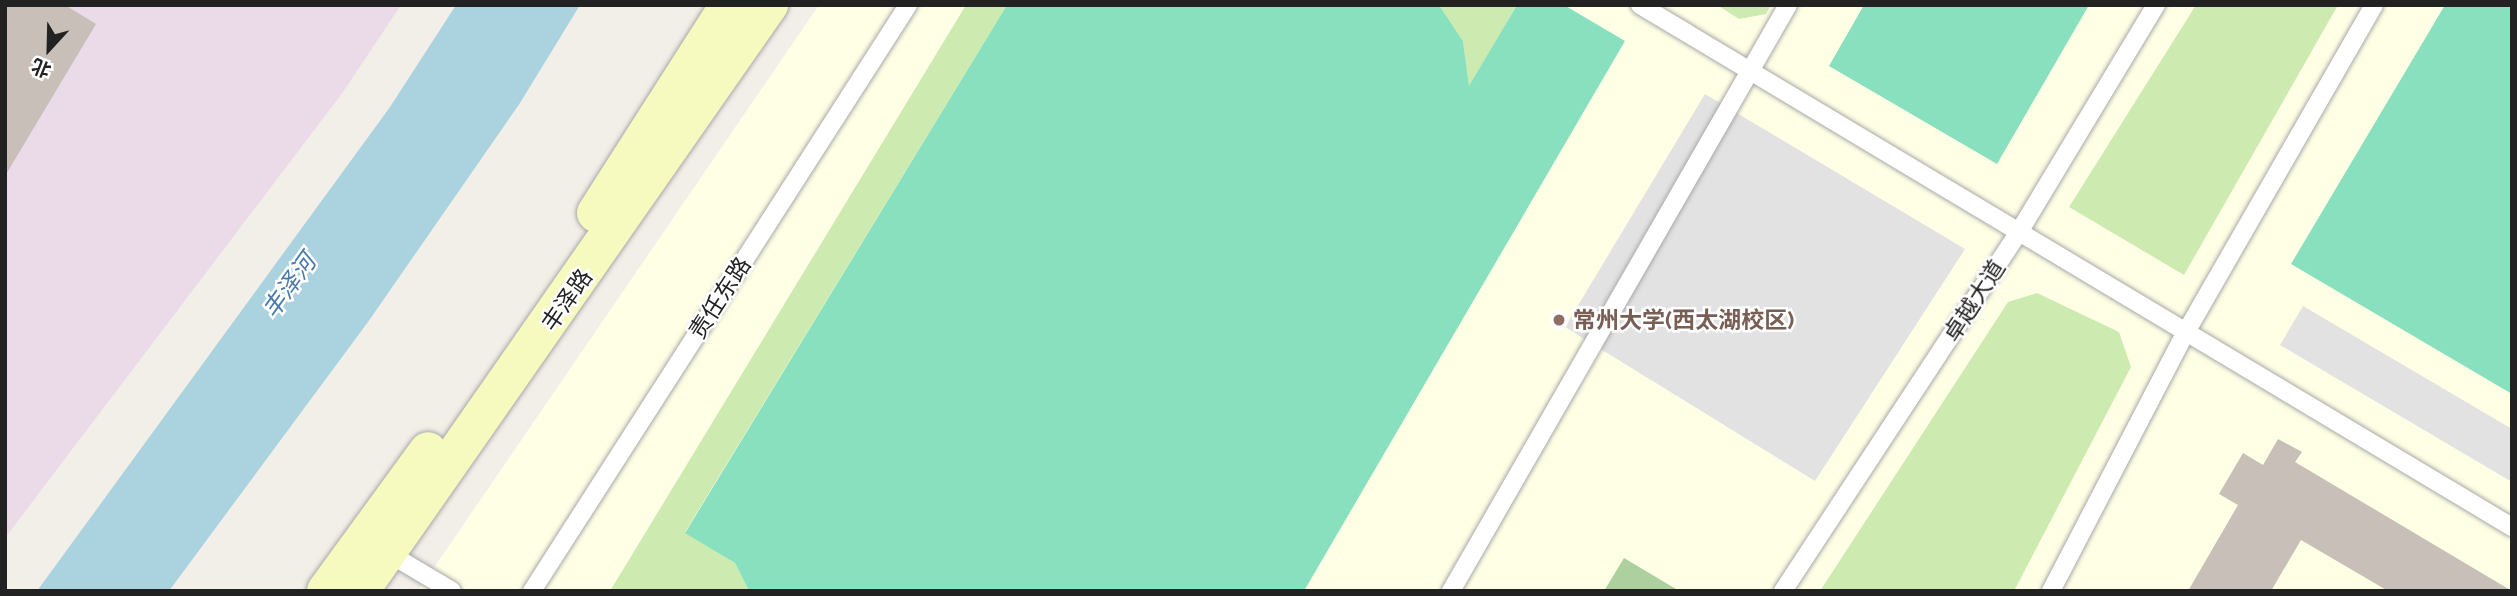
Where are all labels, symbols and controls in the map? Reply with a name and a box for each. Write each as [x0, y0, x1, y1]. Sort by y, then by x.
north arrow [14, 14, 84, 84]
text: 北 [28, 55, 54, 82]
water label: 丰泽河 [256, 248, 322, 324]
street label: 责任东路 [683, 252, 757, 344]
street label: 卓越大道 [1937, 255, 2011, 347]
street label: 丰泽路 [536, 264, 598, 336]
place label: 常州大学(西太湖校区) [1573, 306, 1794, 334]
marker: 常州大学(西太湖校区) [1551, 312, 1567, 328]

